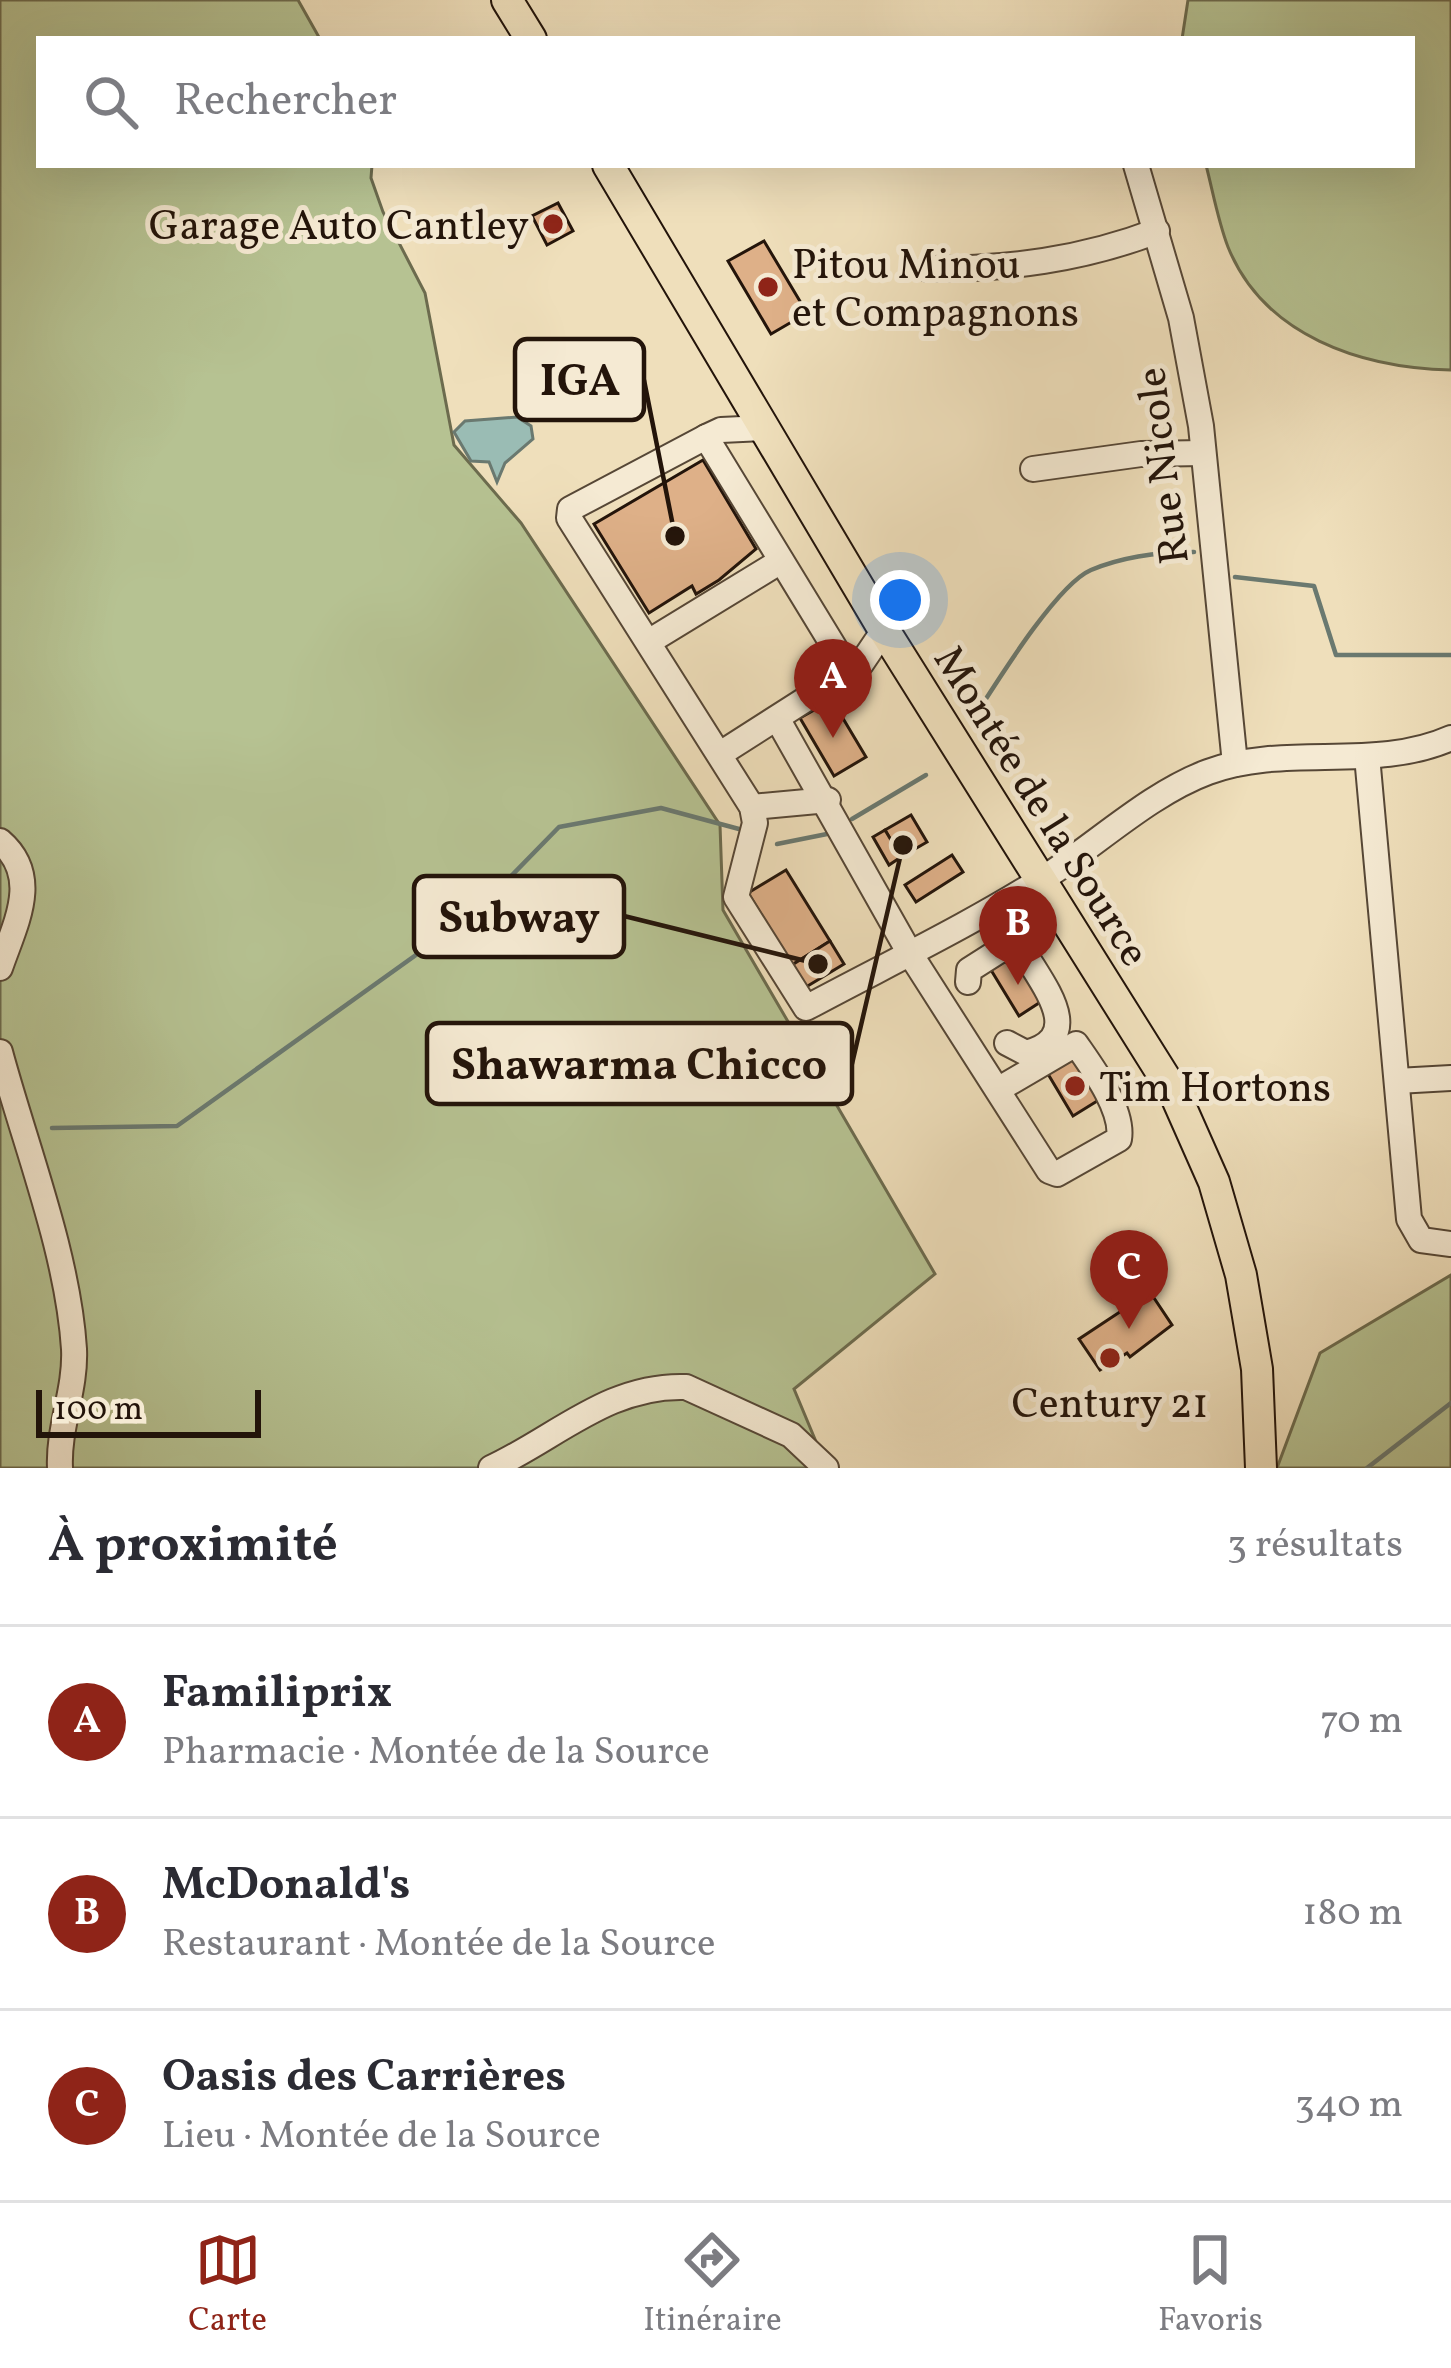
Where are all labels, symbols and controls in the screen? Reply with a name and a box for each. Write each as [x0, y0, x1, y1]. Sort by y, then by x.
search box [36, 36, 1415, 168]
icon: search [78, 69, 144, 135]
text: Rechercher [174, 71, 397, 134]
place label: Garage Auto Cantley [149, 199, 529, 258]
marker: Garage Auto Cantley [540, 211, 566, 237]
place label: Pitou Minou et Compagnons [792, 238, 1079, 345]
marker: Pitou Minou et Compagnons [755, 274, 781, 300]
callout: IGA [515, 339, 644, 420]
text: IGA [540, 352, 620, 415]
street label: Rue Nicole [1124, 364, 1207, 567]
your location [870, 570, 930, 630]
street label: Montée de la Source [917, 636, 1162, 979]
pin: A [794, 639, 872, 738]
callout: Subway [414, 876, 624, 957]
pin: B [979, 886, 1057, 985]
text: Subway [438, 889, 600, 952]
callout: Shawarma Chicco [427, 1023, 852, 1104]
text: Shawarma Chicco [451, 1036, 827, 1099]
place label: Tim Hortons [1099, 1061, 1331, 1120]
marker: Tim Hortons [1062, 1073, 1088, 1099]
pin: C [1090, 1230, 1168, 1329]
marker: Century 21 [1097, 1345, 1123, 1371]
place label: Century 21 [1011, 1377, 1209, 1436]
scale bar [36, 1384, 261, 1437]
text: 100 m [54, 1388, 143, 1434]
text: À proximité [48, 1511, 338, 1582]
text: 3 résultats [1227, 1519, 1403, 1573]
text: Familiprix [162, 1663, 392, 1726]
text: A [73, 1695, 101, 1749]
text: 70 m [1320, 1695, 1403, 1749]
text: Pharmacie · Montée de la Source [162, 1726, 710, 1780]
text: McDonald's [162, 1855, 410, 1918]
text: B [74, 1887, 100, 1941]
text: 180 m [1302, 1887, 1403, 1941]
text: Restaurant · Montée de la Source [162, 1918, 716, 1972]
text: Oasis des Carrières [162, 2047, 566, 2110]
text: C [74, 2079, 100, 2133]
text: 340 m [1295, 2079, 1403, 2133]
text: Lieu · Montée de la Source [162, 2110, 601, 2164]
tab: Carte [188, 2227, 267, 2345]
tab: Itinéraire [643, 2227, 782, 2345]
tab: Favoris [1158, 2227, 1263, 2345]

